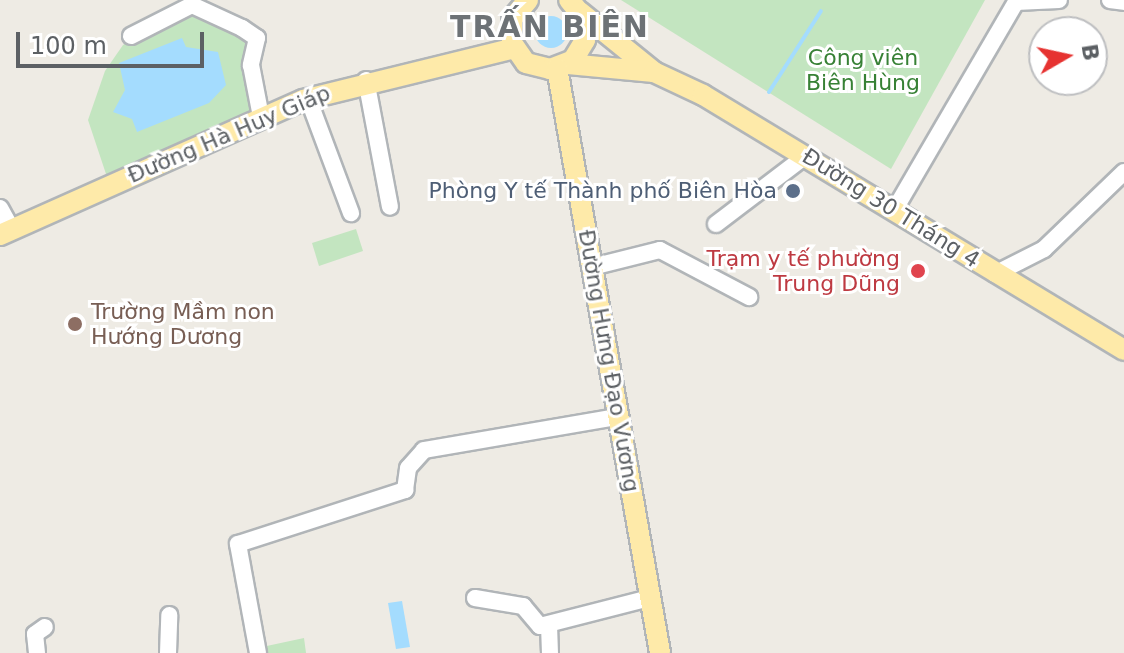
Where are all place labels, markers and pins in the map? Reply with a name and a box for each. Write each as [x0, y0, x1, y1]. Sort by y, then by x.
place label: Phòng Y tế Thành phố Biên Hòa [429, 178, 777, 204]
marker: Phòng Y tế Thành phố Biên Hòa [784, 182, 802, 200]
place label: Trạm y tế phường Trung Dũng [706, 245, 900, 296]
marker: Trạm y tế phường Trung Dũng [907, 260, 929, 282]
place label: Trường Mầm non Hướng Dương [91, 298, 275, 350]
marker: Trường Mầm non Hướng Dương [66, 315, 84, 333]

